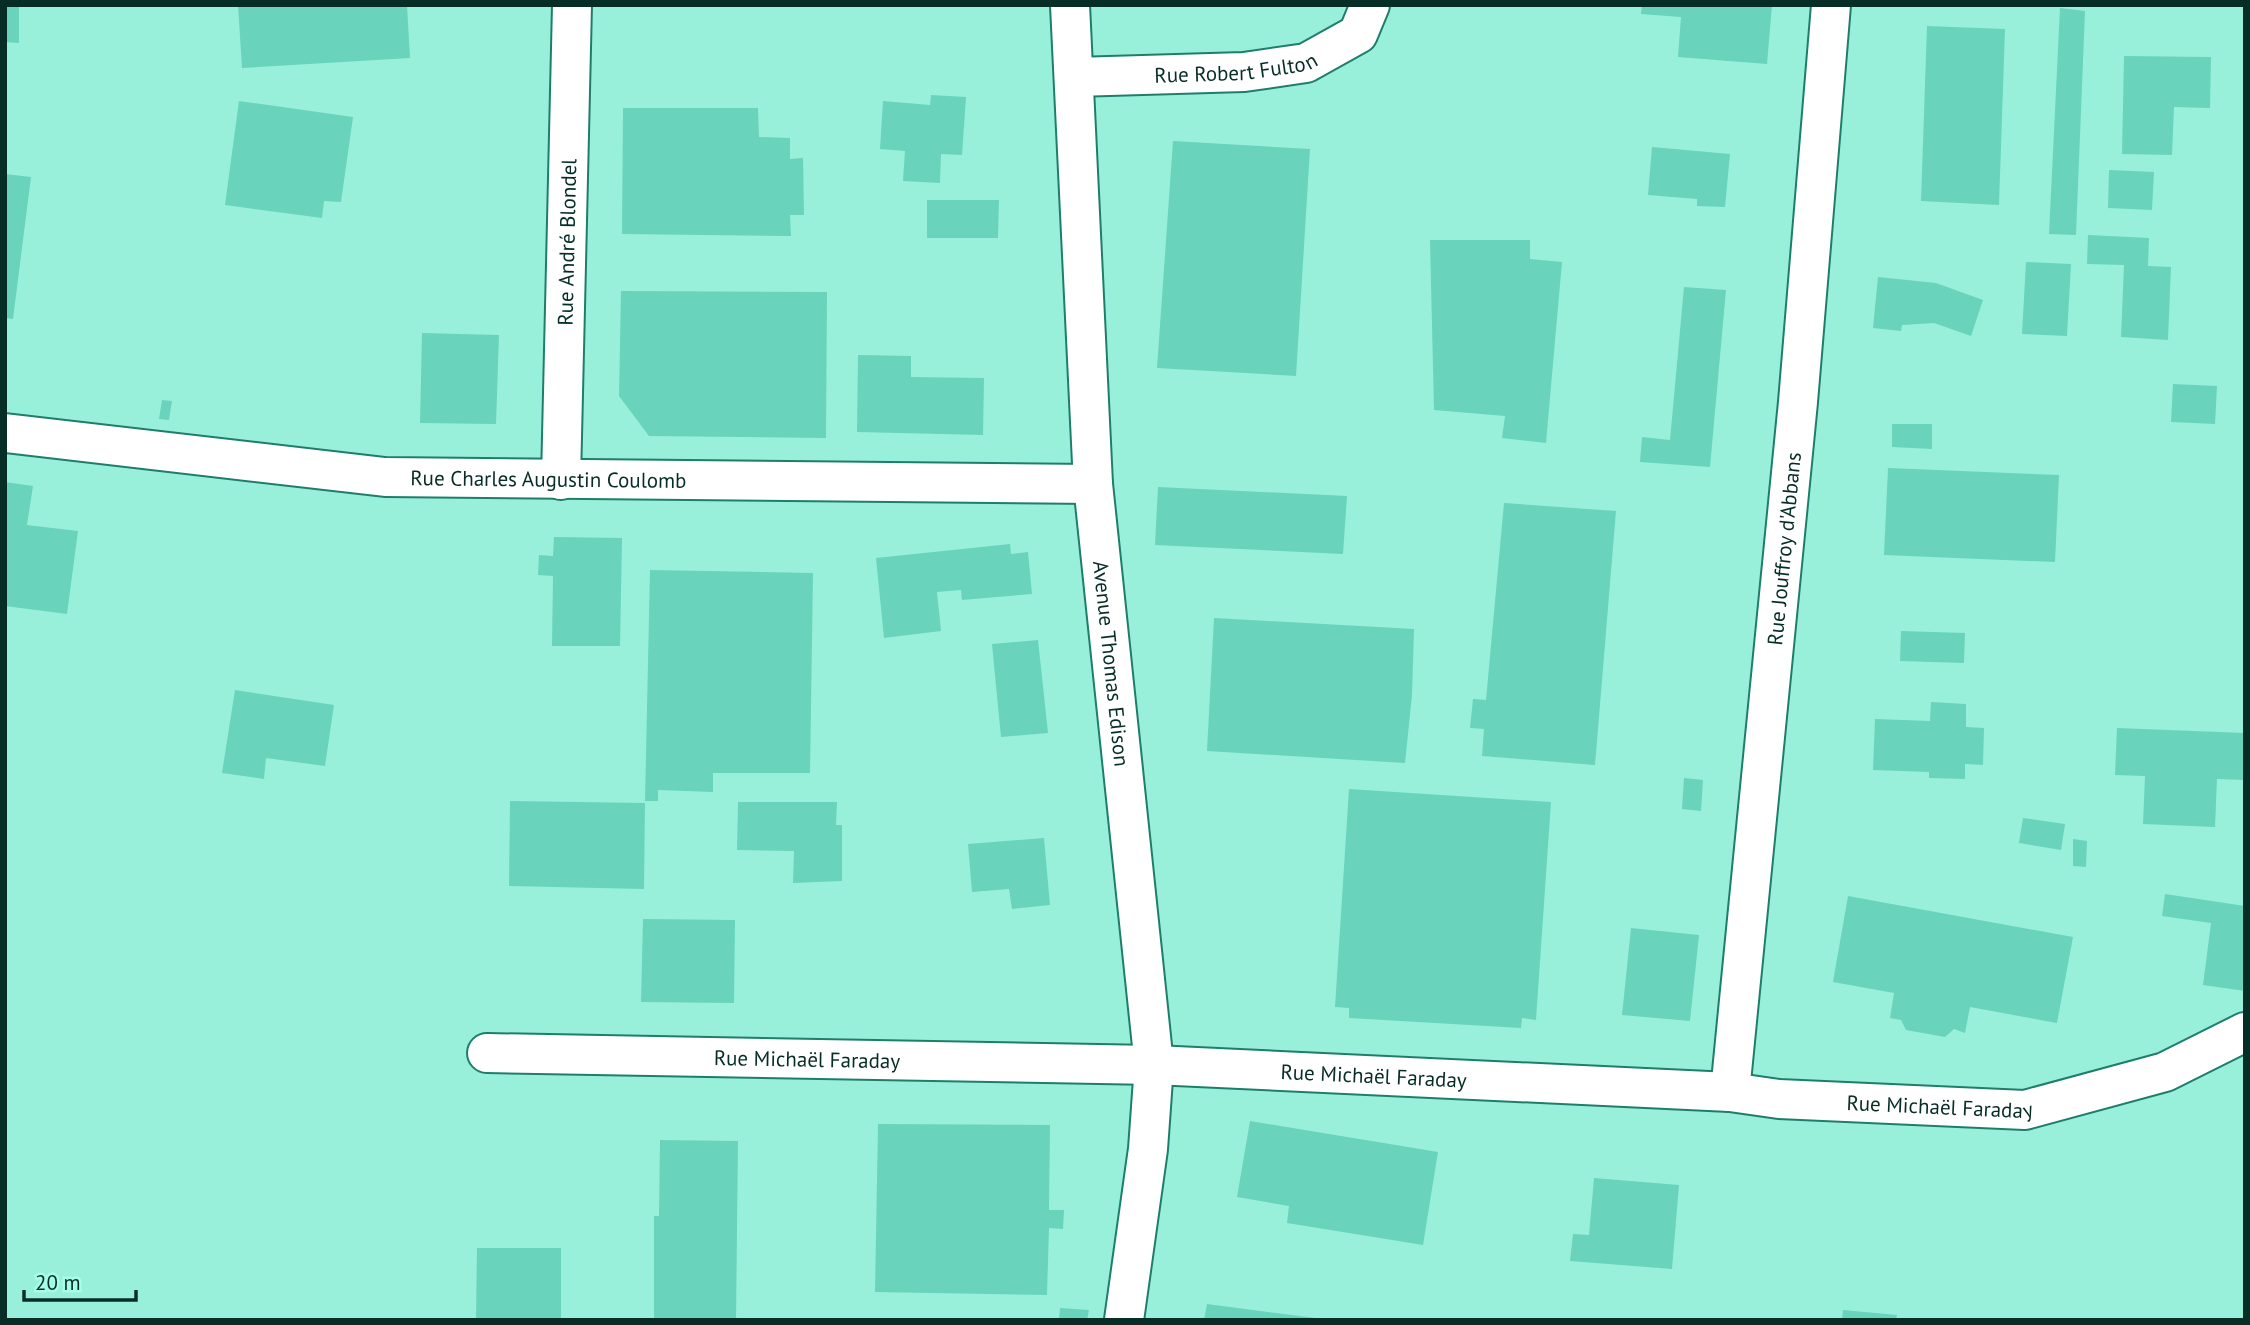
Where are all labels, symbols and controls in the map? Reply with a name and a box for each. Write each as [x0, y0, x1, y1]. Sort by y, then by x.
street label: Rue Robert Fulton [1154, 46, 1322, 88]
street label: Rue André Blondel [551, 158, 582, 326]
street label: Rue Jouffroy d'Abbans [1761, 451, 1806, 646]
street label: Rue Charles Augustin Coulomb [410, 464, 687, 493]
street label: Avenue Thomas Edison [1088, 559, 1136, 768]
street label: Rue Michaël Faraday [714, 1044, 901, 1074]
street label: Rue Michaël Faraday [1280, 1057, 1468, 1093]
street label: Rue Michaël Faraday [1846, 1089, 2036, 1124]
scale bar [24, 1258, 136, 1302]
text: 20 m [35, 1269, 81, 1296]

